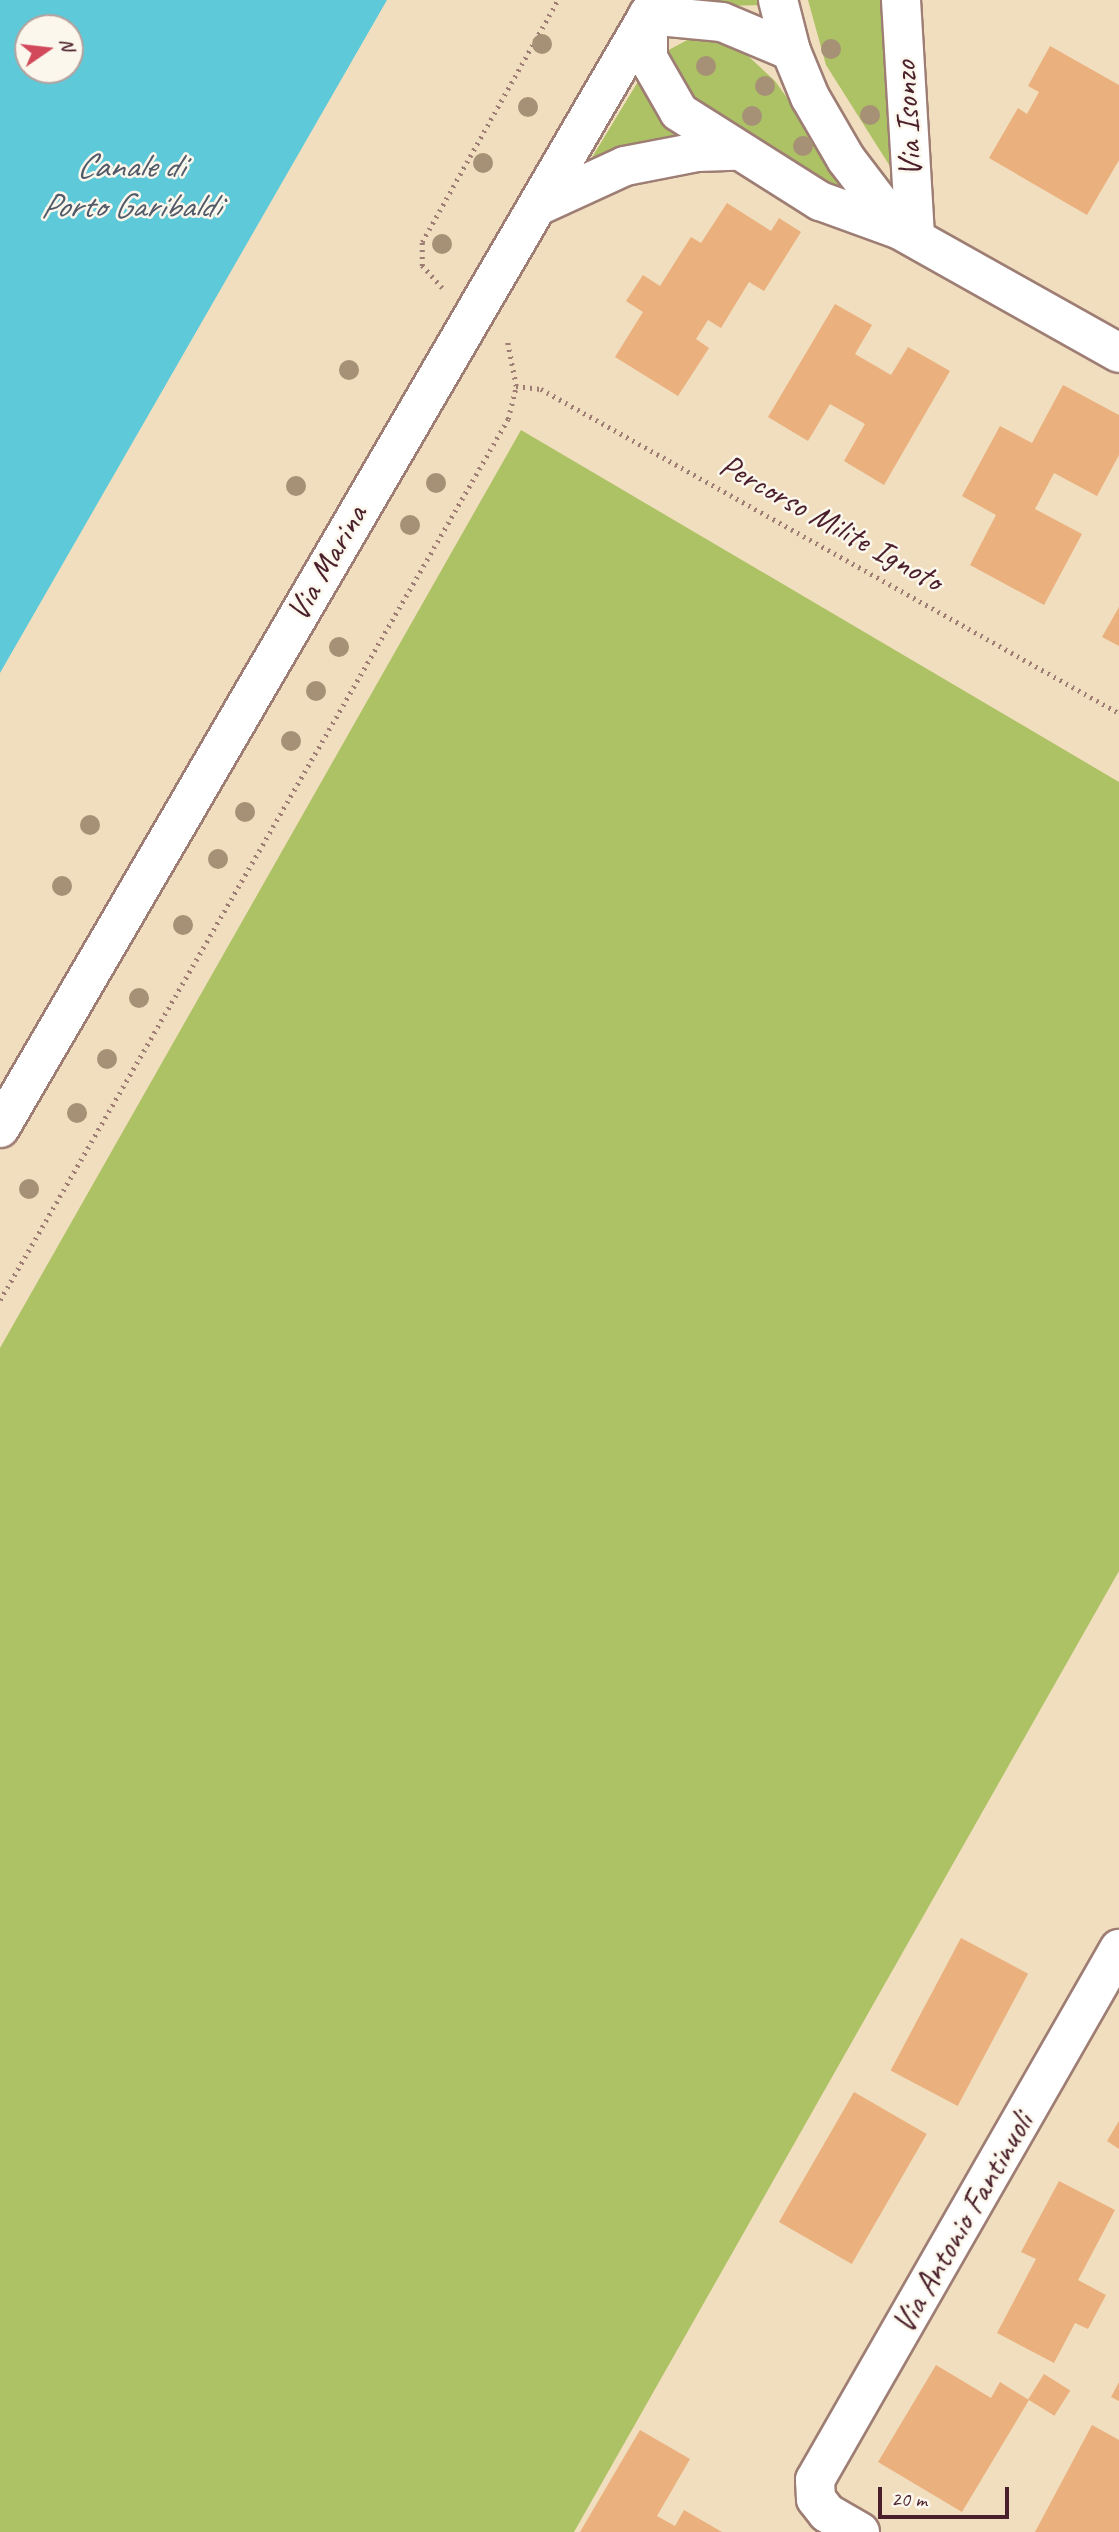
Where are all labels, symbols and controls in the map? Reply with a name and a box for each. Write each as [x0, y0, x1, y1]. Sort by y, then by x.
north arrow [14, 14, 84, 84]
text: N [54, 36, 81, 53]
street label: Via Isonzo [885, 60, 931, 178]
water label: Canale di Porto Garibaldi [40, 145, 220, 227]
street label: Percorso Milite Ignoto [713, 445, 949, 601]
street label: Via Marina [278, 498, 376, 628]
street label: Via Antonio Fantinuoli [884, 2105, 1042, 2341]
scale bar [881, 2472, 1012, 2516]
text: 20 m [891, 2486, 927, 2512]

